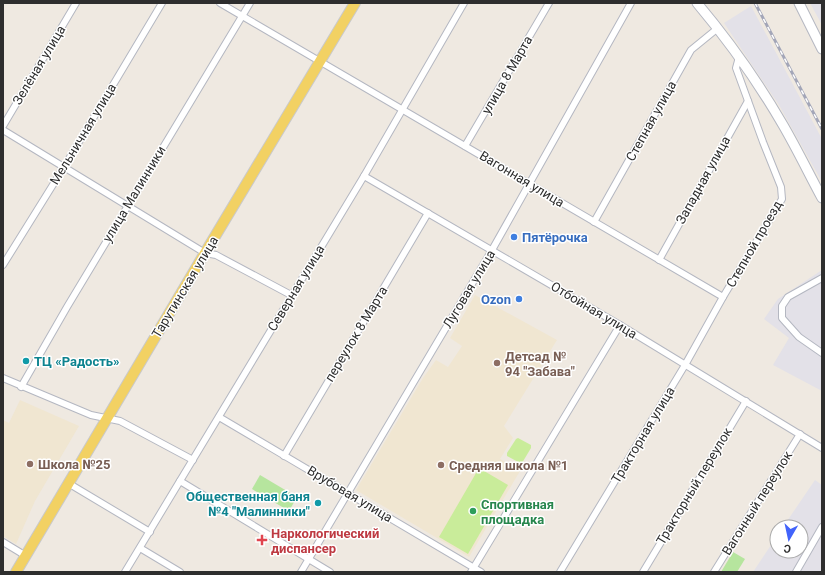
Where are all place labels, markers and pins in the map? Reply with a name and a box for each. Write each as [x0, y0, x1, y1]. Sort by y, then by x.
place label: Пятёрочка [522, 230, 588, 245]
marker: Пятёрочка [509, 232, 519, 242]
place label: Ozon [481, 292, 511, 307]
marker: Ozon [514, 294, 524, 304]
place label: Детсад № 94 "Забава" [505, 349, 575, 379]
place label: ТЦ «Радость» [34, 354, 120, 369]
marker: ТЦ «Радость» [21, 356, 31, 366]
marker: Детсад № 94 "Забава" [492, 358, 502, 368]
place label: Школа №25 [38, 457, 110, 472]
place label: Средняя школа №1 [449, 458, 568, 473]
marker: Школа №25 [25, 459, 35, 469]
marker: Средняя школа №1 [436, 460, 446, 470]
place label: Общественная баня №4 "Малинники" [186, 489, 310, 519]
place label: Спортивная площадка [481, 497, 554, 527]
marker: Общественная баня №4 "Малинники" [313, 498, 323, 508]
marker: Спортивная площадка [468, 506, 478, 516]
place label: Наркологический диспансер [271, 526, 379, 556]
marker: Наркологический диспансер [256, 534, 268, 546]

